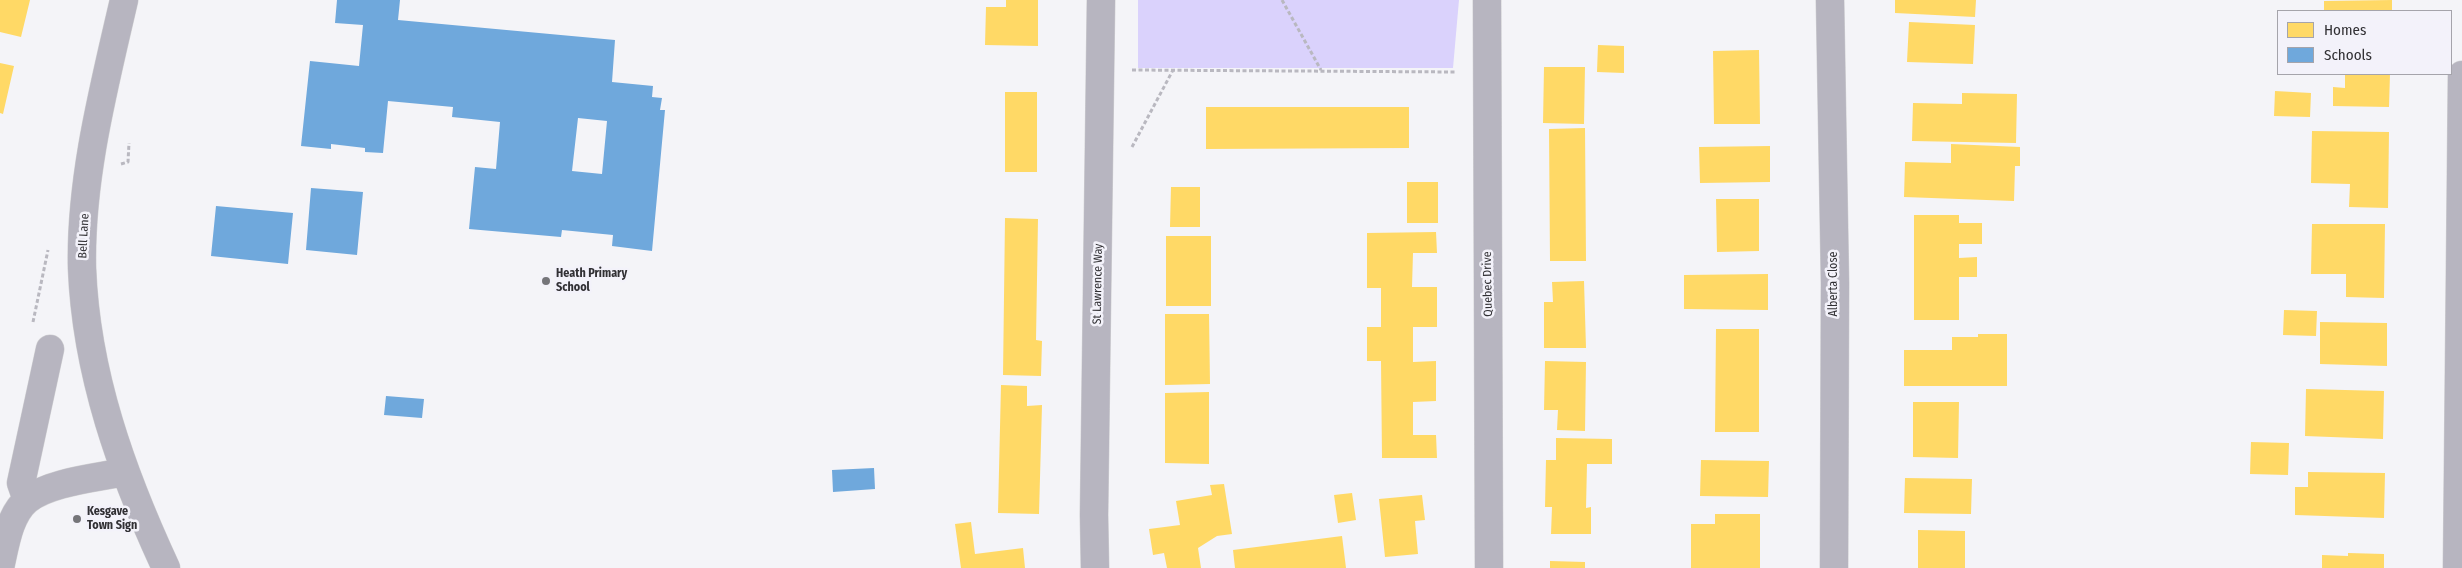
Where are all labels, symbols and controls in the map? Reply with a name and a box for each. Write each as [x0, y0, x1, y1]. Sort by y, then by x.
legend [2277, 10, 2452, 75]
text: Homes [2324, 21, 2366, 39]
text: Schools [2324, 46, 2372, 64]
street label: Bell Lane [76, 213, 92, 259]
street label: St Lawrence Way [1090, 243, 1106, 325]
street label: Quebec Drive [1480, 251, 1496, 317]
street label: Alberta Close [1827, 252, 1841, 316]
place label: Heath Primary School [556, 267, 627, 295]
marker: Heath Primary School [540, 275, 552, 287]
place label: Kesgave Town Sign [87, 505, 137, 533]
marker: Kesgave Town Sign [71, 513, 83, 525]

